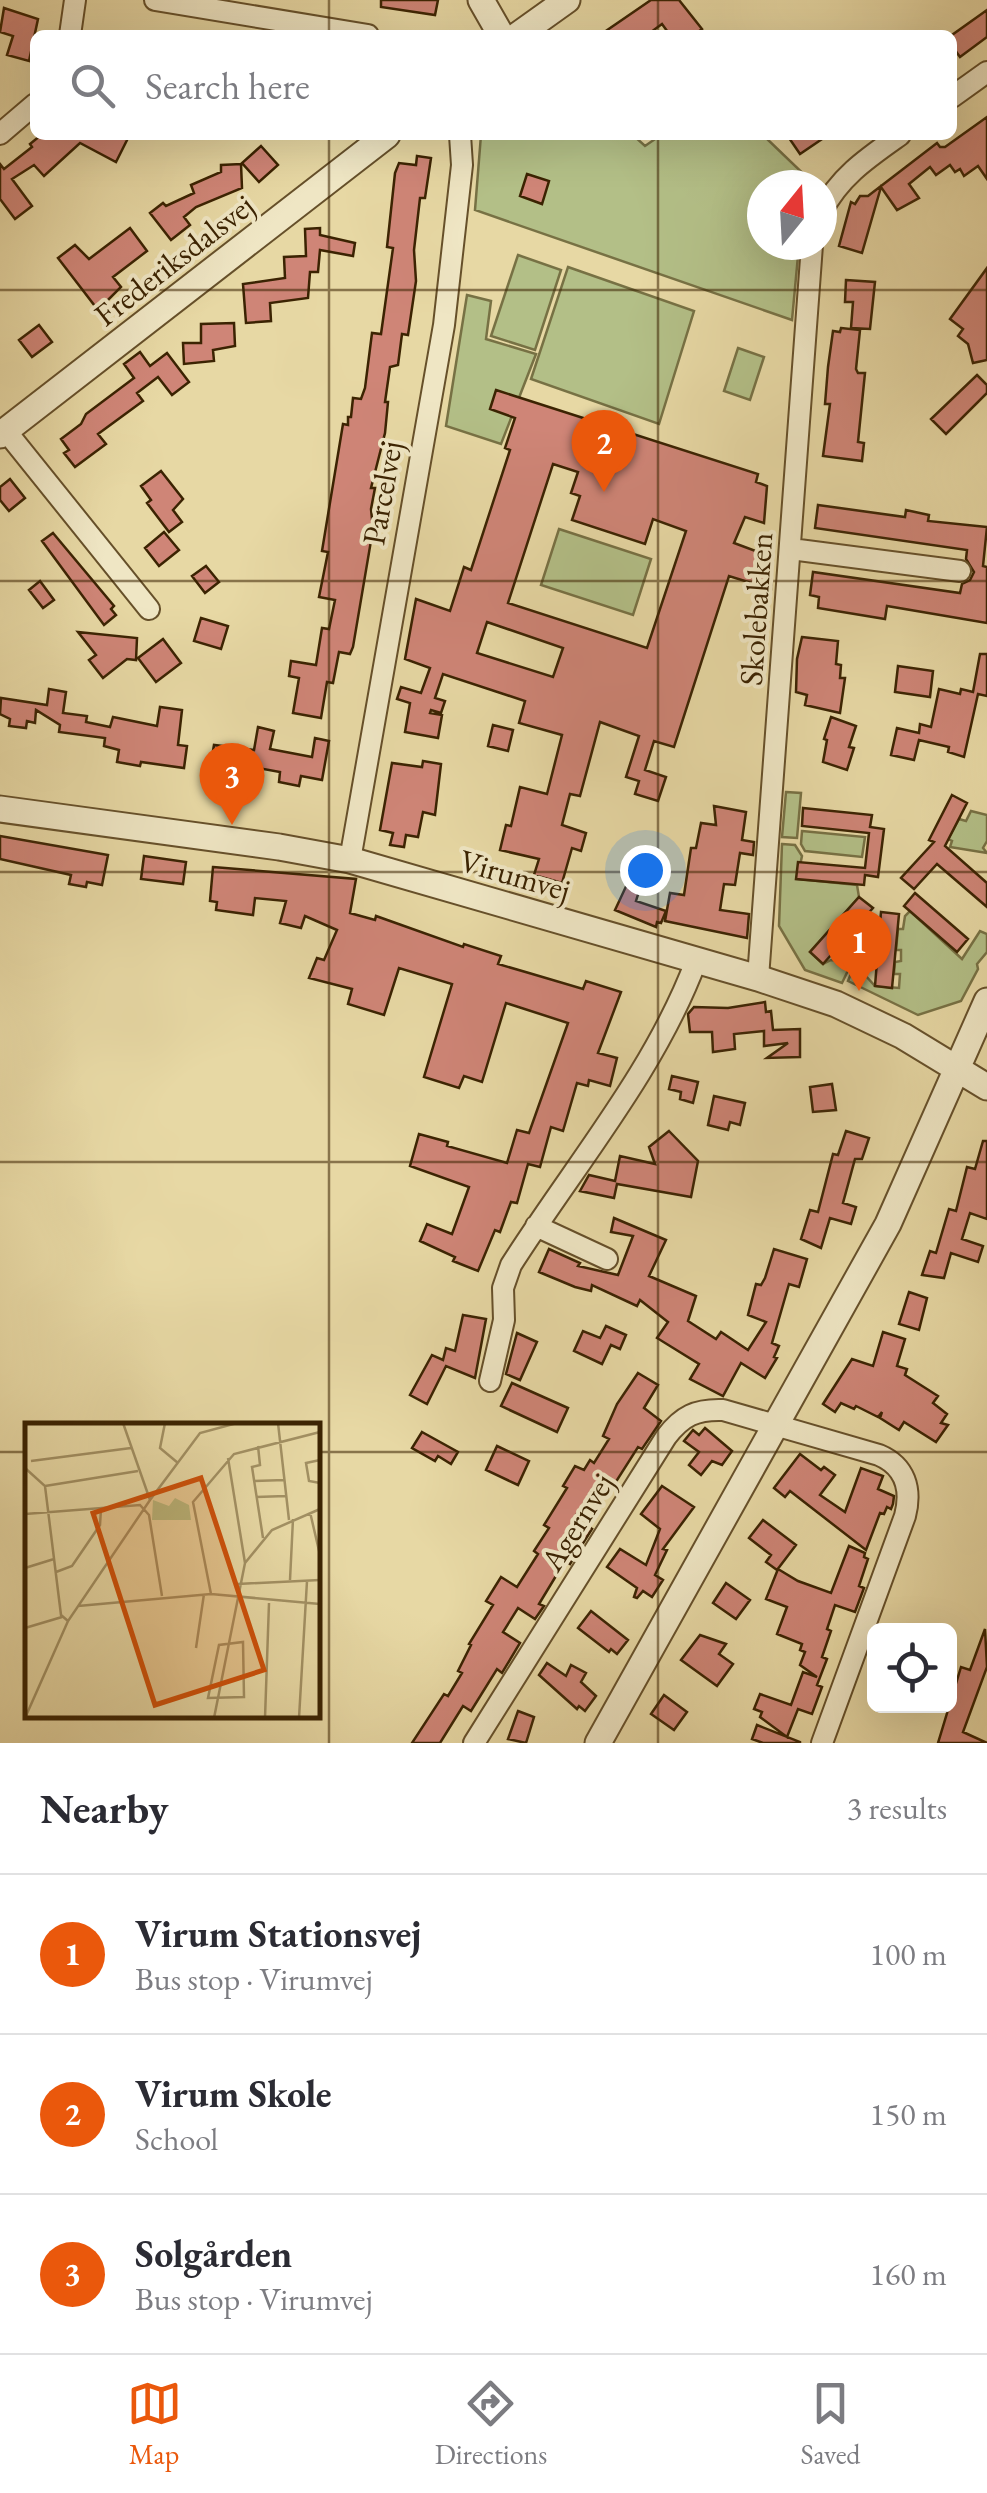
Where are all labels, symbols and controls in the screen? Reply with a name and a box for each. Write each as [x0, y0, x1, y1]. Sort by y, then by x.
search box [30, 30, 957, 140]
icon: search [65, 58, 120, 113]
text: Search here [145, 61, 310, 110]
north arrow [747, 170, 837, 260]
street label: Frederiksdalsvej [86, 184, 262, 336]
pin: 2 [572, 410, 636, 492]
street label: Parcelvej [352, 438, 412, 548]
street label: Skolebakken [730, 531, 782, 687]
pin: 3 [200, 742, 264, 825]
street label: Virumvej [455, 839, 575, 911]
your location [620, 845, 671, 896]
pin: 1 [826, 908, 892, 991]
inset map [25, 1423, 320, 1718]
street label: Agernvej [530, 1465, 623, 1580]
map controls [867, 1623, 957, 1713]
button: locate [867, 1623, 957, 1713]
text: Nearby [40, 1781, 169, 1836]
text: 3 results [847, 1787, 947, 1829]
text: Virum Stationsvej [135, 1909, 421, 1958]
text: 1 [64, 1933, 81, 1975]
text: 100 m [870, 1933, 947, 1975]
text: Bus stop · Virumvej [135, 1958, 373, 2000]
text: Virum Skole [135, 2069, 332, 2118]
text: 2 [64, 2093, 81, 2135]
text: 150 m [870, 2093, 947, 2135]
text: School [135, 2118, 218, 2160]
text: Solgården [135, 2229, 292, 2278]
text: 3 [64, 2253, 81, 2295]
text: 160 m [870, 2253, 947, 2295]
text: Bus stop · Virumvej [135, 2278, 373, 2320]
tab: Map [127, 2376, 182, 2472]
tab: Directions [435, 2376, 547, 2472]
tab: Saved [800, 2376, 860, 2472]

